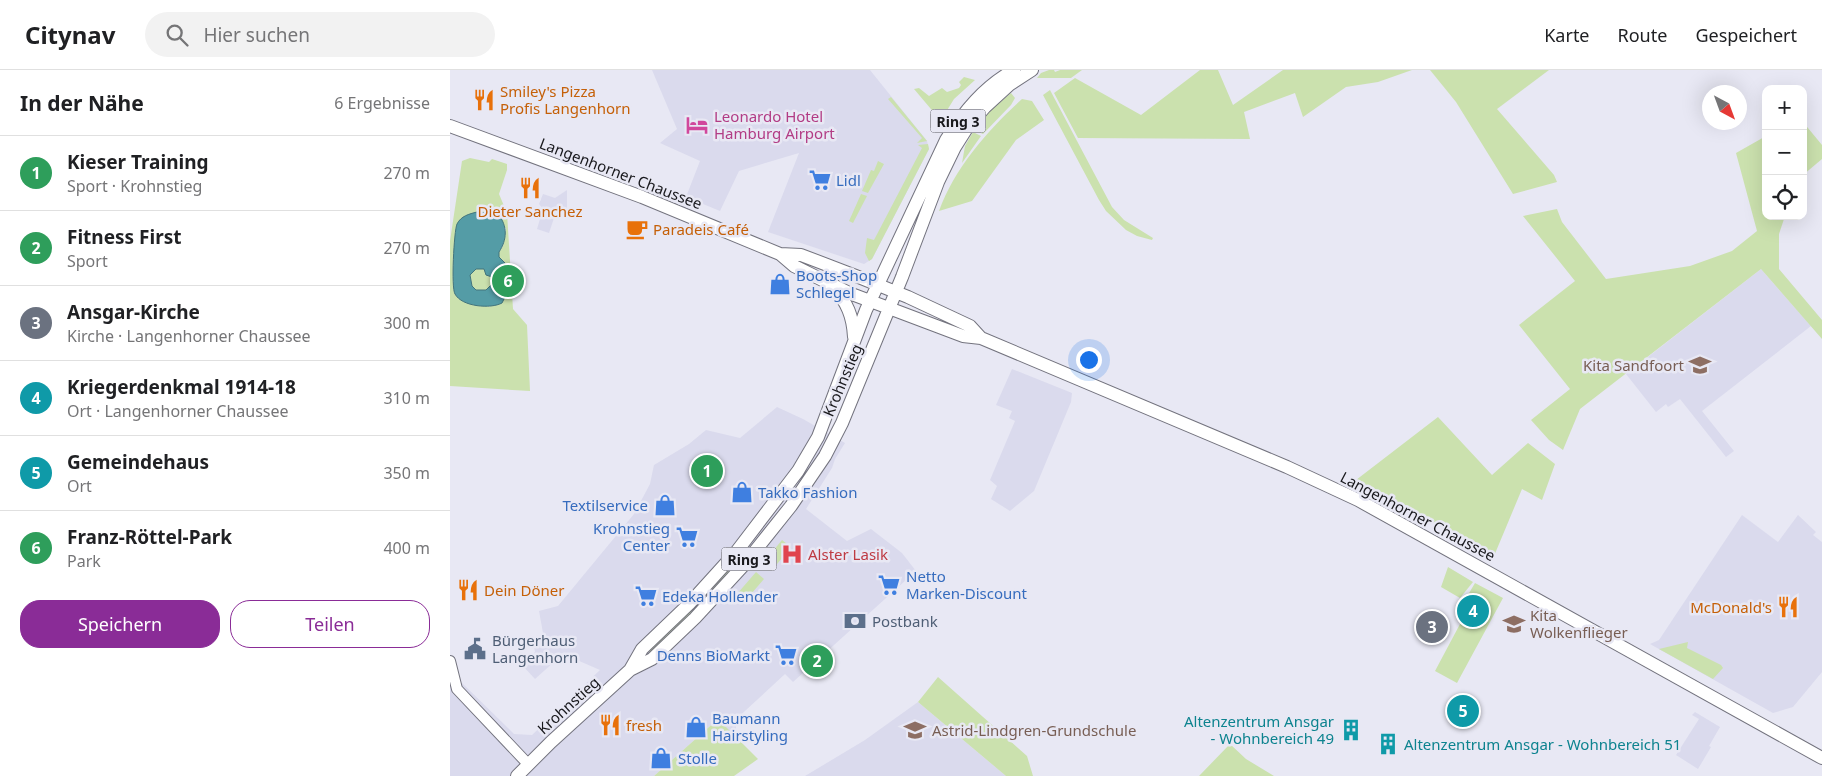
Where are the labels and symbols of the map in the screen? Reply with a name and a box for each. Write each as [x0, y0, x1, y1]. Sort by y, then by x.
place label: Smiley's Pizza Profis Langenhorn [500, 81, 630, 118]
north arrow [1702, 85, 1747, 130]
restaurant icon: Smiley's Pizza Profis Langenhorn [471, 87, 497, 113]
place label: Leonardo Hotel Hamburg Airport [714, 106, 835, 143]
road number: Ring 3 [930, 110, 986, 132]
hotel icon: Leonardo Hotel Hamburg Airport [684, 112, 710, 138]
street label: Langenhorner Chaussee [537, 133, 705, 213]
supermarket icon: Lidl [807, 167, 833, 193]
place label: Lidl [836, 170, 861, 190]
restaurant icon: Dieter Sanchez [517, 175, 543, 201]
place label: Dieter Sanchez [477, 201, 583, 221]
cafe icon: Paradeis Café [624, 216, 650, 242]
place label: Paradeis Café [653, 219, 749, 239]
pin: 6 [492, 262, 524, 300]
place label: Boots-Shop Schlegel [796, 265, 877, 302]
shop icon: Boots-Shop Schlegel [767, 271, 793, 297]
street label: Krohnstieg [818, 341, 866, 419]
your location [1076, 347, 1102, 373]
school or university icon: Kita Sandfoort [1687, 352, 1713, 378]
place label: Kita Sandfoort [1583, 355, 1685, 375]
pin: 1 [691, 452, 723, 490]
street label: Langenhorner Chaussee [1337, 467, 1499, 565]
shop icon: Takko Fashion [729, 479, 755, 505]
place label: Takko Fashion [758, 482, 857, 502]
shop icon: Textilservice [652, 492, 678, 518]
place label: Textilservice [562, 495, 648, 515]
place label: Krohnstieg Center [593, 518, 670, 555]
supermarket icon: Krohnstieg Center [674, 524, 700, 550]
hospital icon: Alster Lasik [779, 541, 805, 567]
place label: Alster Lasik [808, 544, 888, 564]
road number: Ring 3 [722, 548, 776, 570]
place label: Netto Marken-Discount [906, 566, 1028, 603]
supermarket icon: Netto Marken-Discount [876, 572, 902, 598]
restaurant icon: Dein Döner [455, 577, 481, 603]
place label: Dein Döner [484, 580, 564, 600]
supermarket icon: Edeka Hollender [633, 583, 659, 609]
place label: Edeka Hollender [662, 586, 778, 606]
pin: 4 [1457, 592, 1489, 630]
restaurant icon: McDonald's [1775, 594, 1801, 620]
place label: McDonald's [1690, 597, 1772, 617]
place label: Kita Wolkenflieger [1530, 605, 1628, 642]
bank icon: Postbank [842, 608, 868, 634]
pin: 3 [1416, 608, 1448, 646]
place label: Postbank [872, 611, 938, 631]
school or university icon: Kita Wolkenflieger [1501, 611, 1527, 637]
place label: Bürgerhaus Langenhorn [492, 630, 578, 667]
public building icon: Bürgerhaus Langenhorn [462, 636, 488, 662]
supermarket icon: Denns BioMarkt [773, 642, 799, 668]
pin: 2 [801, 642, 833, 680]
place label: Denns BioMarkt [657, 645, 771, 665]
street label: Krohnstieg [533, 672, 603, 738]
pin: 5 [1447, 692, 1479, 730]
place label: Baumann Hairstyling [712, 708, 788, 745]
place label: Altenzentrum Ansgar - Wohnbereich 49 [1184, 711, 1334, 748]
restaurant icon: fresh [597, 712, 623, 738]
shop icon: Baumann Hairstyling [683, 714, 709, 740]
place label: fresh [626, 715, 662, 735]
school or university icon: Astrid-Lindgren-Grundschule [902, 717, 928, 743]
building icon: Altenzentrum Ansgar - Wohnbereich 49 [1338, 717, 1364, 743]
place label: Astrid-Lindgren-Grundschule [932, 720, 1136, 740]
building icon: Altenzentrum Ansgar - Wohnbereich 51 [1375, 731, 1401, 757]
place label: Altenzentrum Ansgar - Wohnbereich 51 [1404, 734, 1681, 754]
shop icon: Stolle [648, 745, 674, 771]
place label: Stolle [678, 748, 717, 768]

